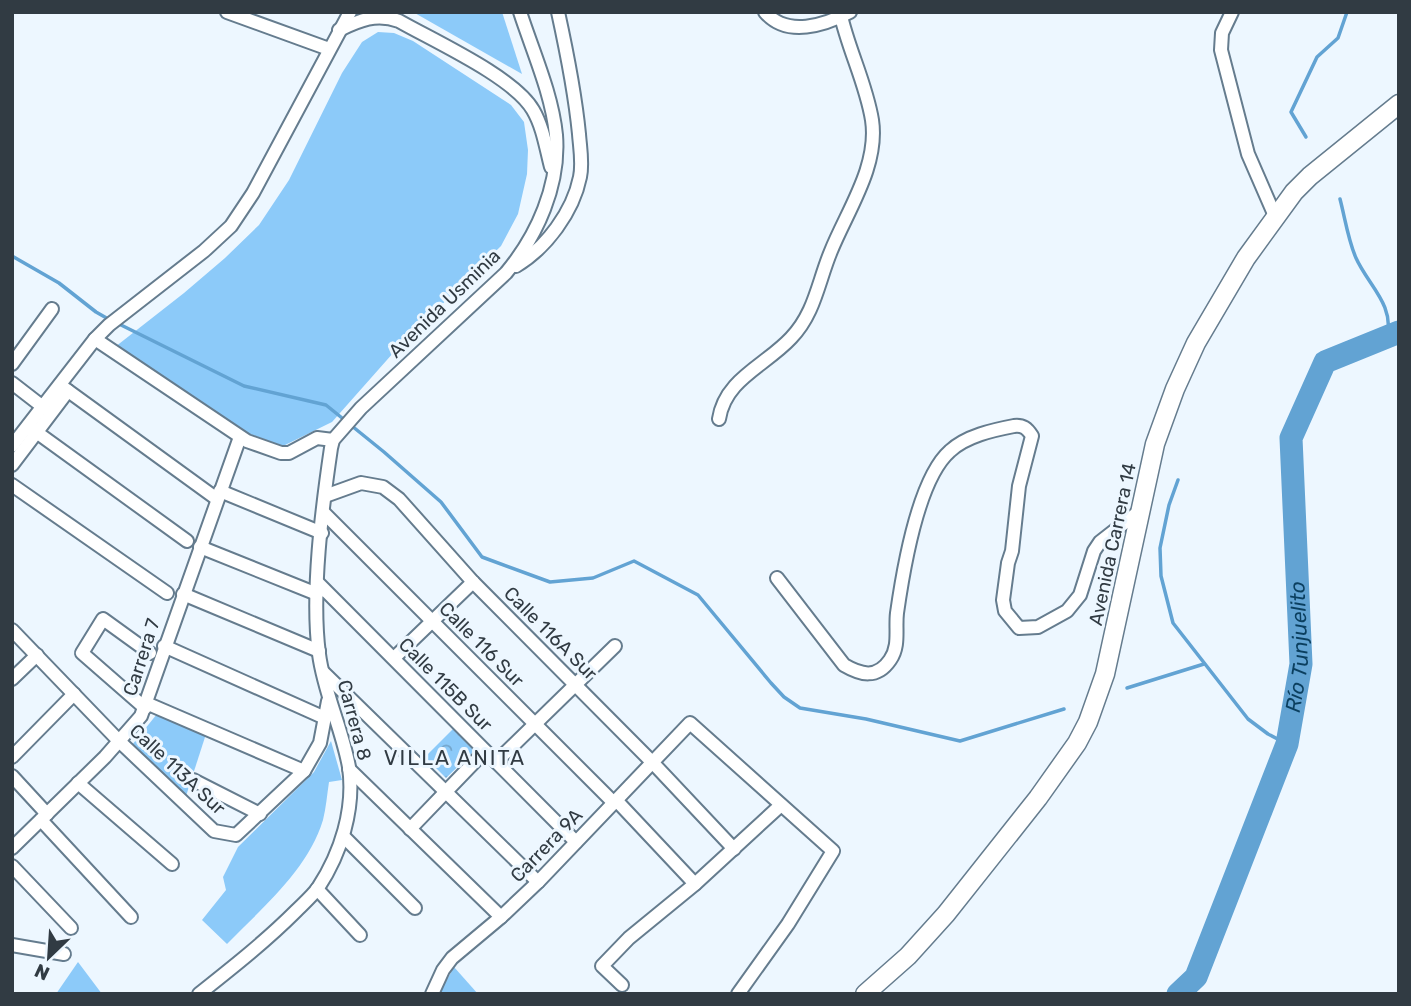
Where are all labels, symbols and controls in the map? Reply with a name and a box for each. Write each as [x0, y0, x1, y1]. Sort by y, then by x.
street label: Avenida Usminia [384, 244, 505, 363]
street label: Avenida Carrera 14 [1084, 460, 1141, 628]
water label: Río Tunjuelito [1280, 581, 1313, 714]
street label: Calle 116A Sur [499, 582, 603, 685]
street label: Calle 116 Sur [434, 597, 529, 692]
street label: Carrera 7 [118, 615, 165, 699]
street label: Calle 115B Sur [394, 633, 498, 737]
street label: Carrera 8 [333, 677, 376, 763]
street label: Calle 113A Sur [125, 719, 231, 820]
district label: VILLA ANITA [384, 745, 526, 770]
street label: Carrera 9A [506, 804, 587, 887]
north arrow [14, 922, 84, 992]
text: N [31, 959, 53, 985]

